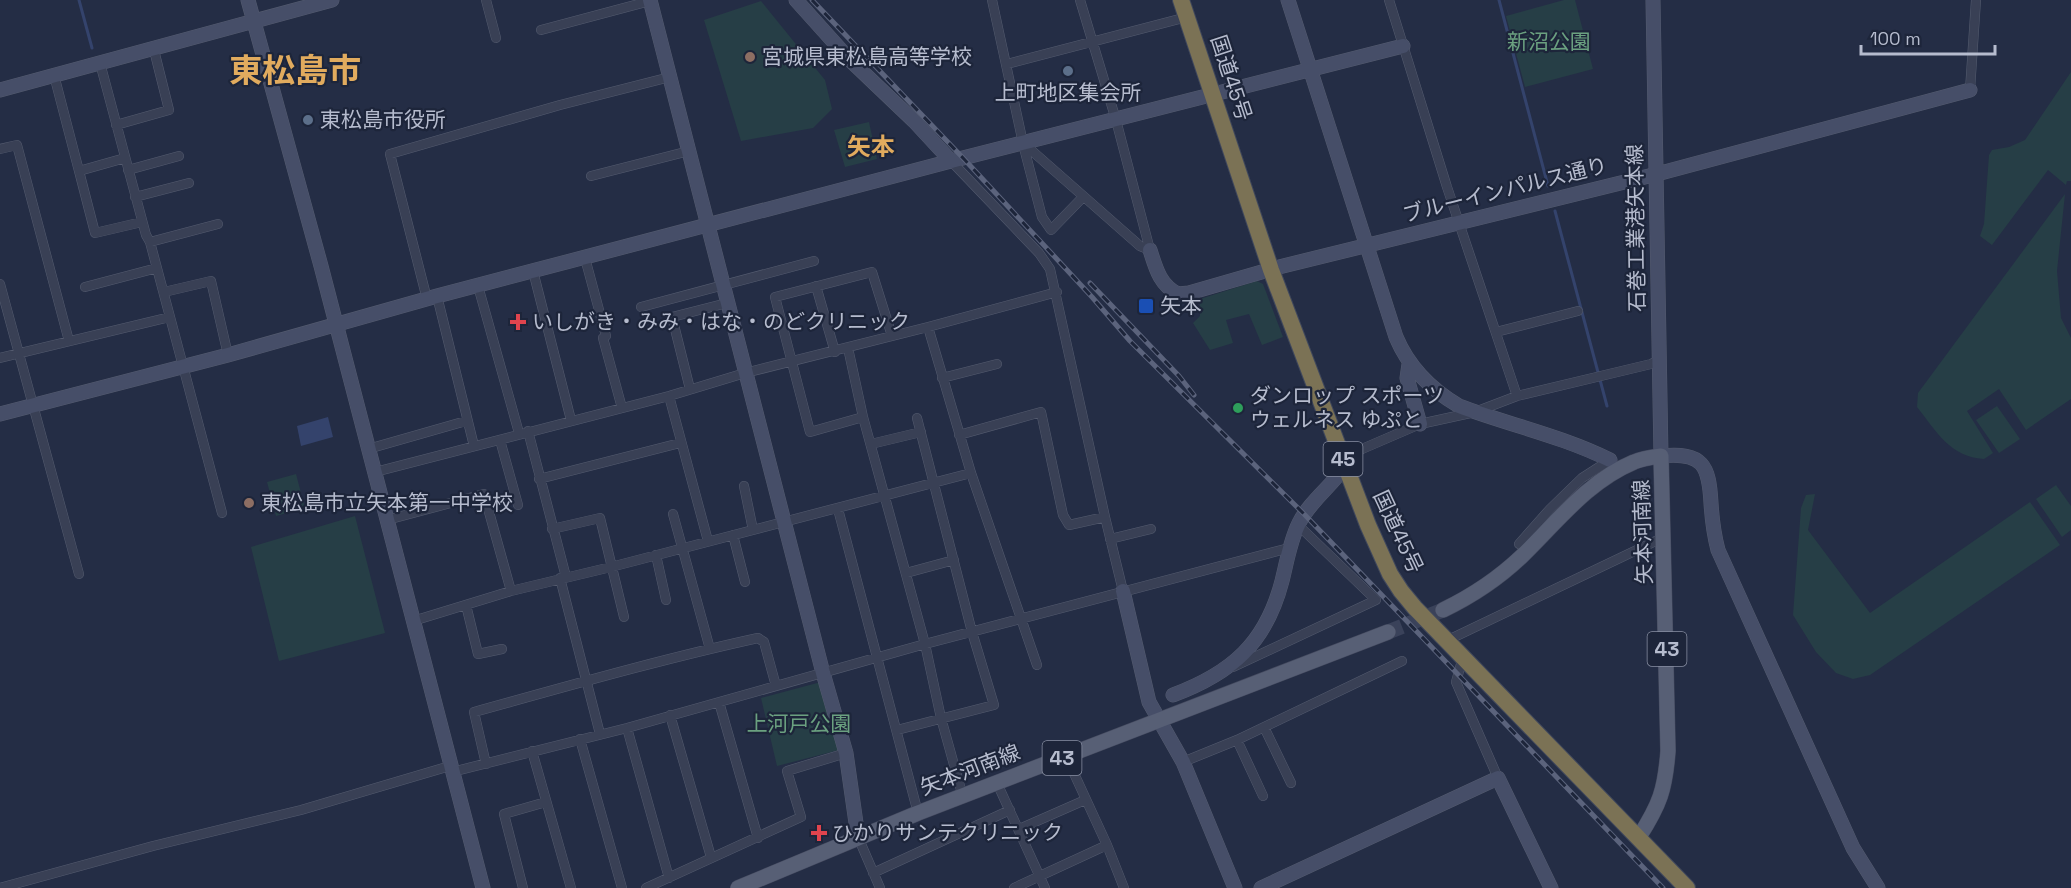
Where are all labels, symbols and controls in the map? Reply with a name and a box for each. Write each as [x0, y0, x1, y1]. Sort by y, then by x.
scale bar [1861, 18, 1994, 56]
text: 100 m [1870, 27, 1921, 50]
park label: 新沼公園 [1507, 28, 1591, 55]
street label: 国道45号 [1205, 31, 1258, 124]
place label: 宮城県東松島高等学校 [762, 43, 972, 70]
district label: 東松島市 [229, 50, 361, 92]
marker: 宮城県東松島高等学校 [743, 50, 757, 64]
marker: 上町地区集会所 [1061, 64, 1075, 78]
place label: 上町地区集会所 [995, 79, 1142, 106]
place label: 東松島市役所 [320, 106, 446, 133]
marker: 東松島市役所 [301, 113, 315, 127]
district label: 矢本 [847, 131, 895, 162]
street label: 石巻工業港矢本線 [1621, 144, 1650, 312]
street label: ブルーインパルス通り [1400, 151, 1610, 228]
place label: 矢本 [1160, 292, 1202, 319]
marker: 矢本 [1137, 297, 1155, 315]
place label: いしがき・みみ・はな・のどクリニック [532, 308, 910, 335]
marker: いしがき・みみ・はな・のどクリニック [509, 313, 527, 331]
place label: ダンロップ スポーツ ウェルネス ゆぷと [1250, 382, 1444, 433]
marker: ダンロップ スポーツ ウェルネス ゆぷと [1231, 401, 1245, 415]
road number: 45 [1324, 442, 1362, 476]
street label: 矢本河南線 [1627, 479, 1658, 585]
street label: 国道45号 [1367, 486, 1429, 578]
place label: 東松島市立矢本第一中学校 [261, 489, 513, 516]
marker: 東松島市立矢本第一中学校 [242, 496, 256, 510]
road number: 43 [1648, 632, 1686, 666]
park label: 上河戸公園 [747, 710, 852, 737]
street label: 矢本河南線 [916, 738, 1024, 801]
road number: 43 [1042, 741, 1082, 775]
place label: ひかりサンテクリニック [832, 819, 1063, 846]
marker: ひかりサンテクリニック [810, 824, 828, 842]

